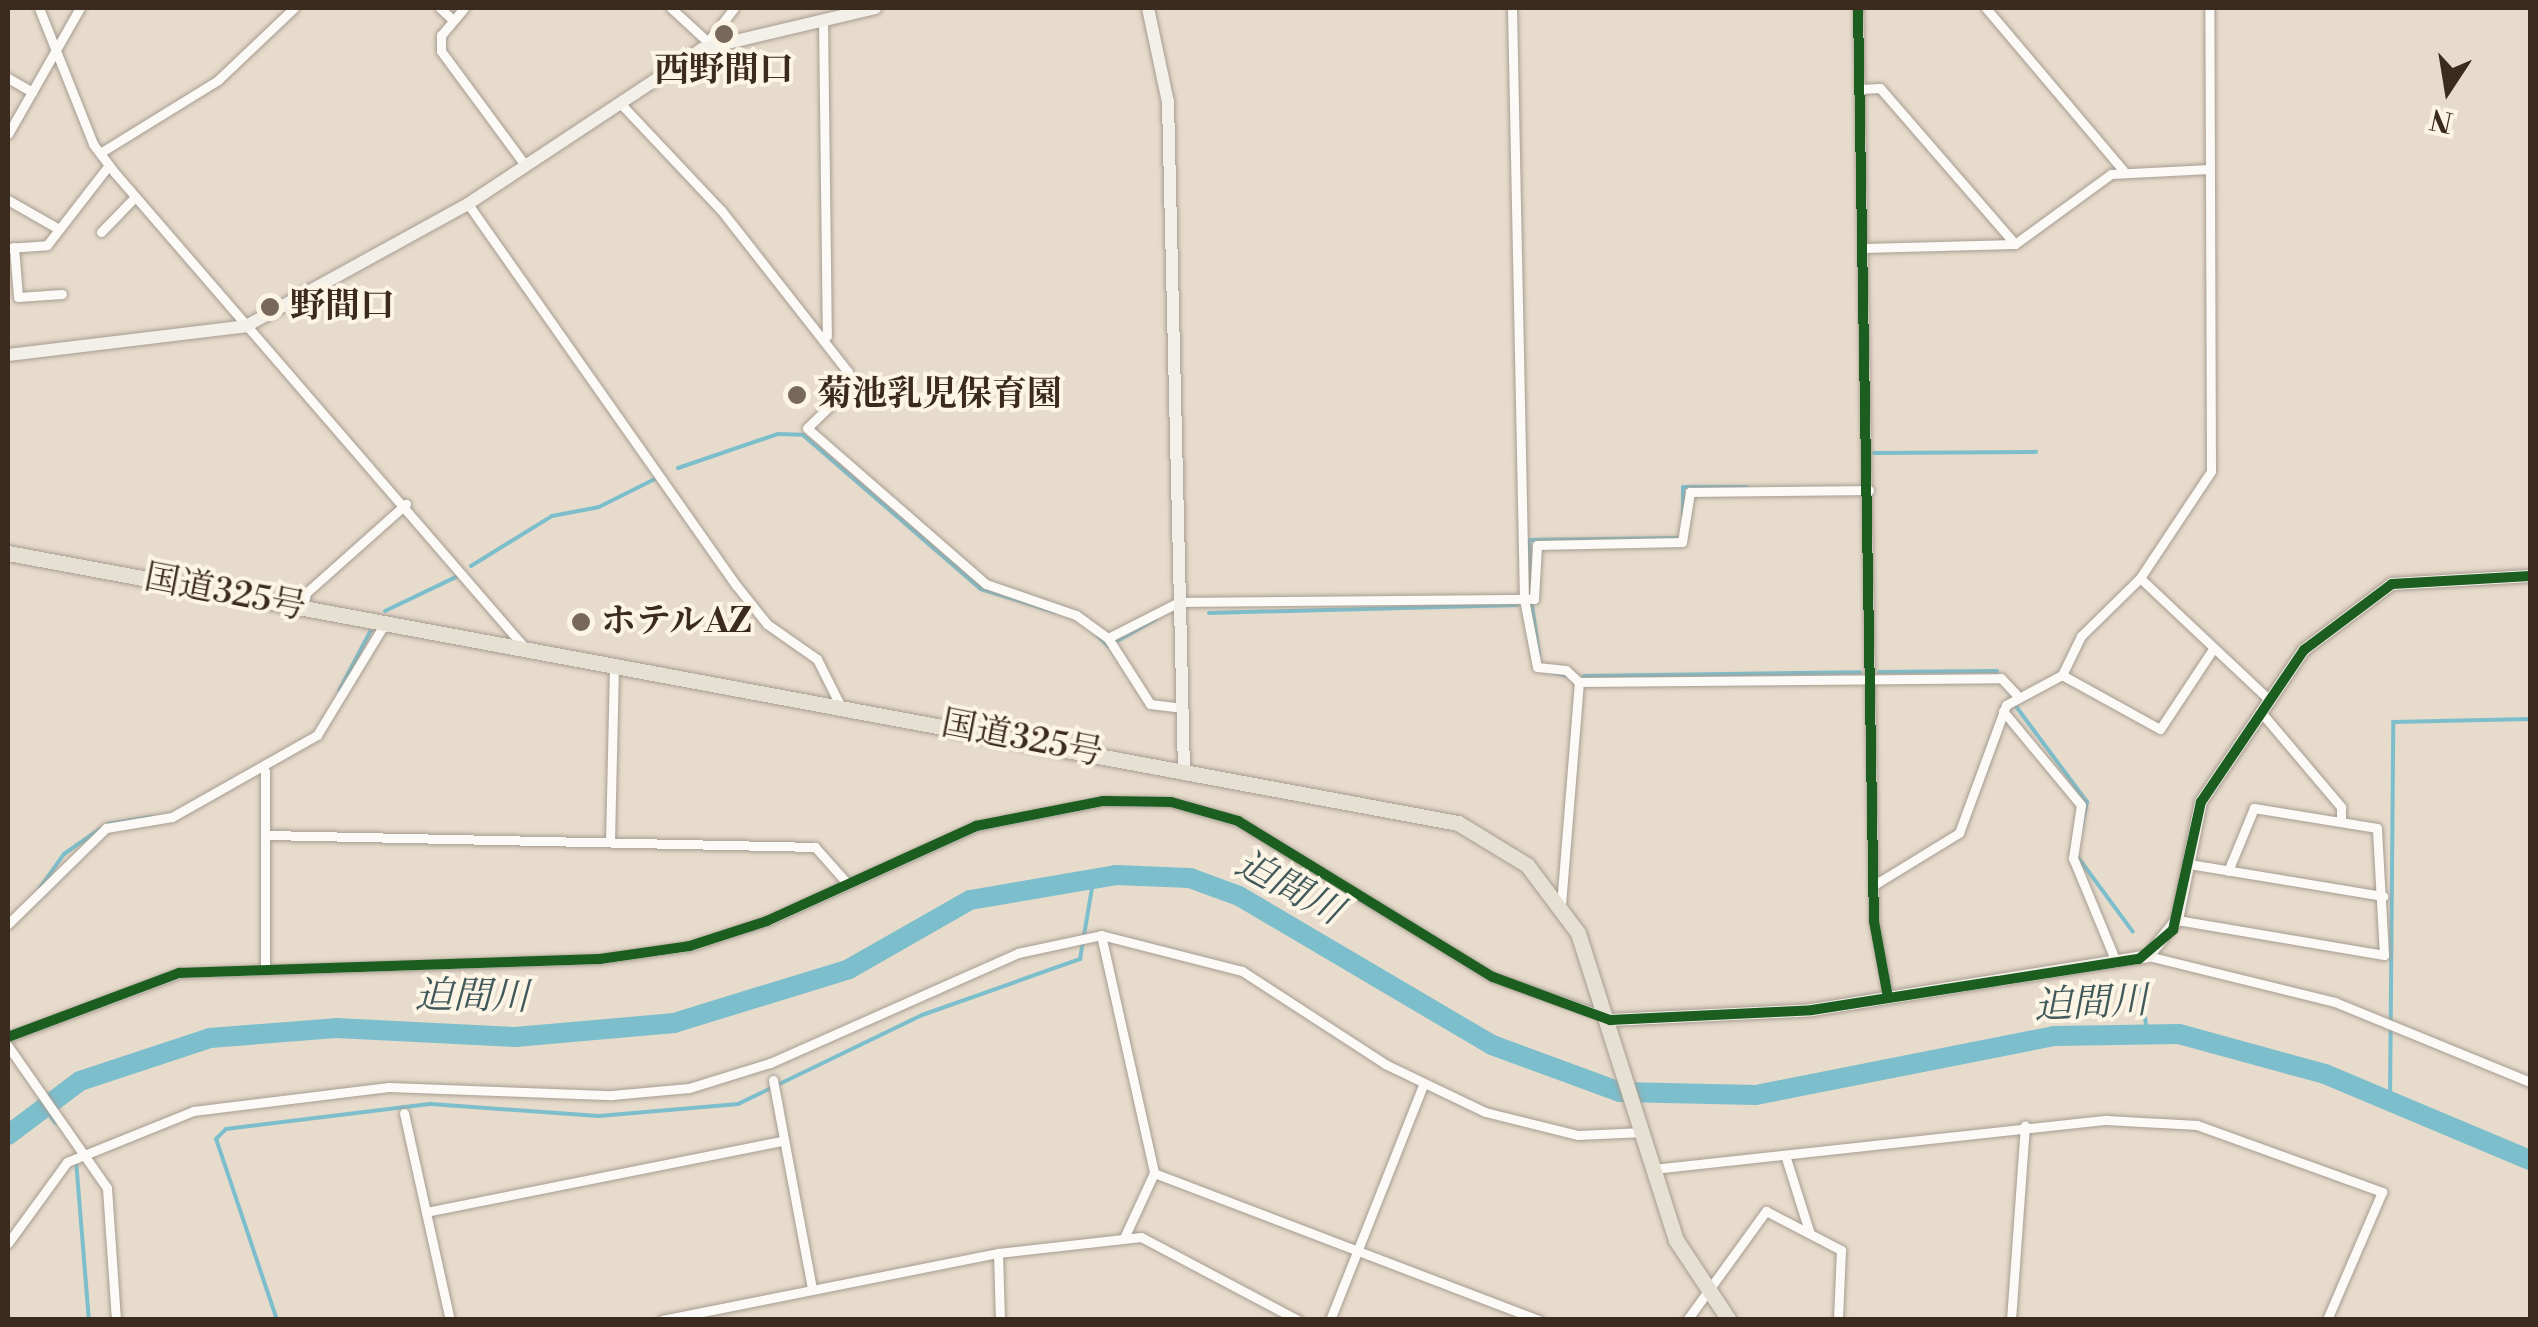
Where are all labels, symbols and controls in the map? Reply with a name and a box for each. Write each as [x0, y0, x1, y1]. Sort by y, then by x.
marker: 西野間口 [713, 23, 735, 45]
north arrow [2398, 40, 2498, 140]
place label: 西野間口 [654, 50, 794, 92]
text: N [2427, 100, 2456, 139]
place label: 野間口 [290, 286, 395, 328]
marker: 野間口 [259, 296, 281, 318]
place label: 菊池乳児保育園 [817, 374, 1062, 416]
marker: 菊池乳児保育園 [786, 384, 808, 406]
street label: 国道325号 [141, 557, 309, 629]
place label: ホテルAZ [601, 601, 753, 643]
marker: ホテルAZ [570, 611, 592, 633]
street label: 国道325号 [938, 703, 1106, 775]
water label: 迫間川 [1228, 841, 1350, 935]
water label: 迫間川 [415, 973, 529, 1021]
water label: 迫間川 [2033, 978, 2149, 1030]

